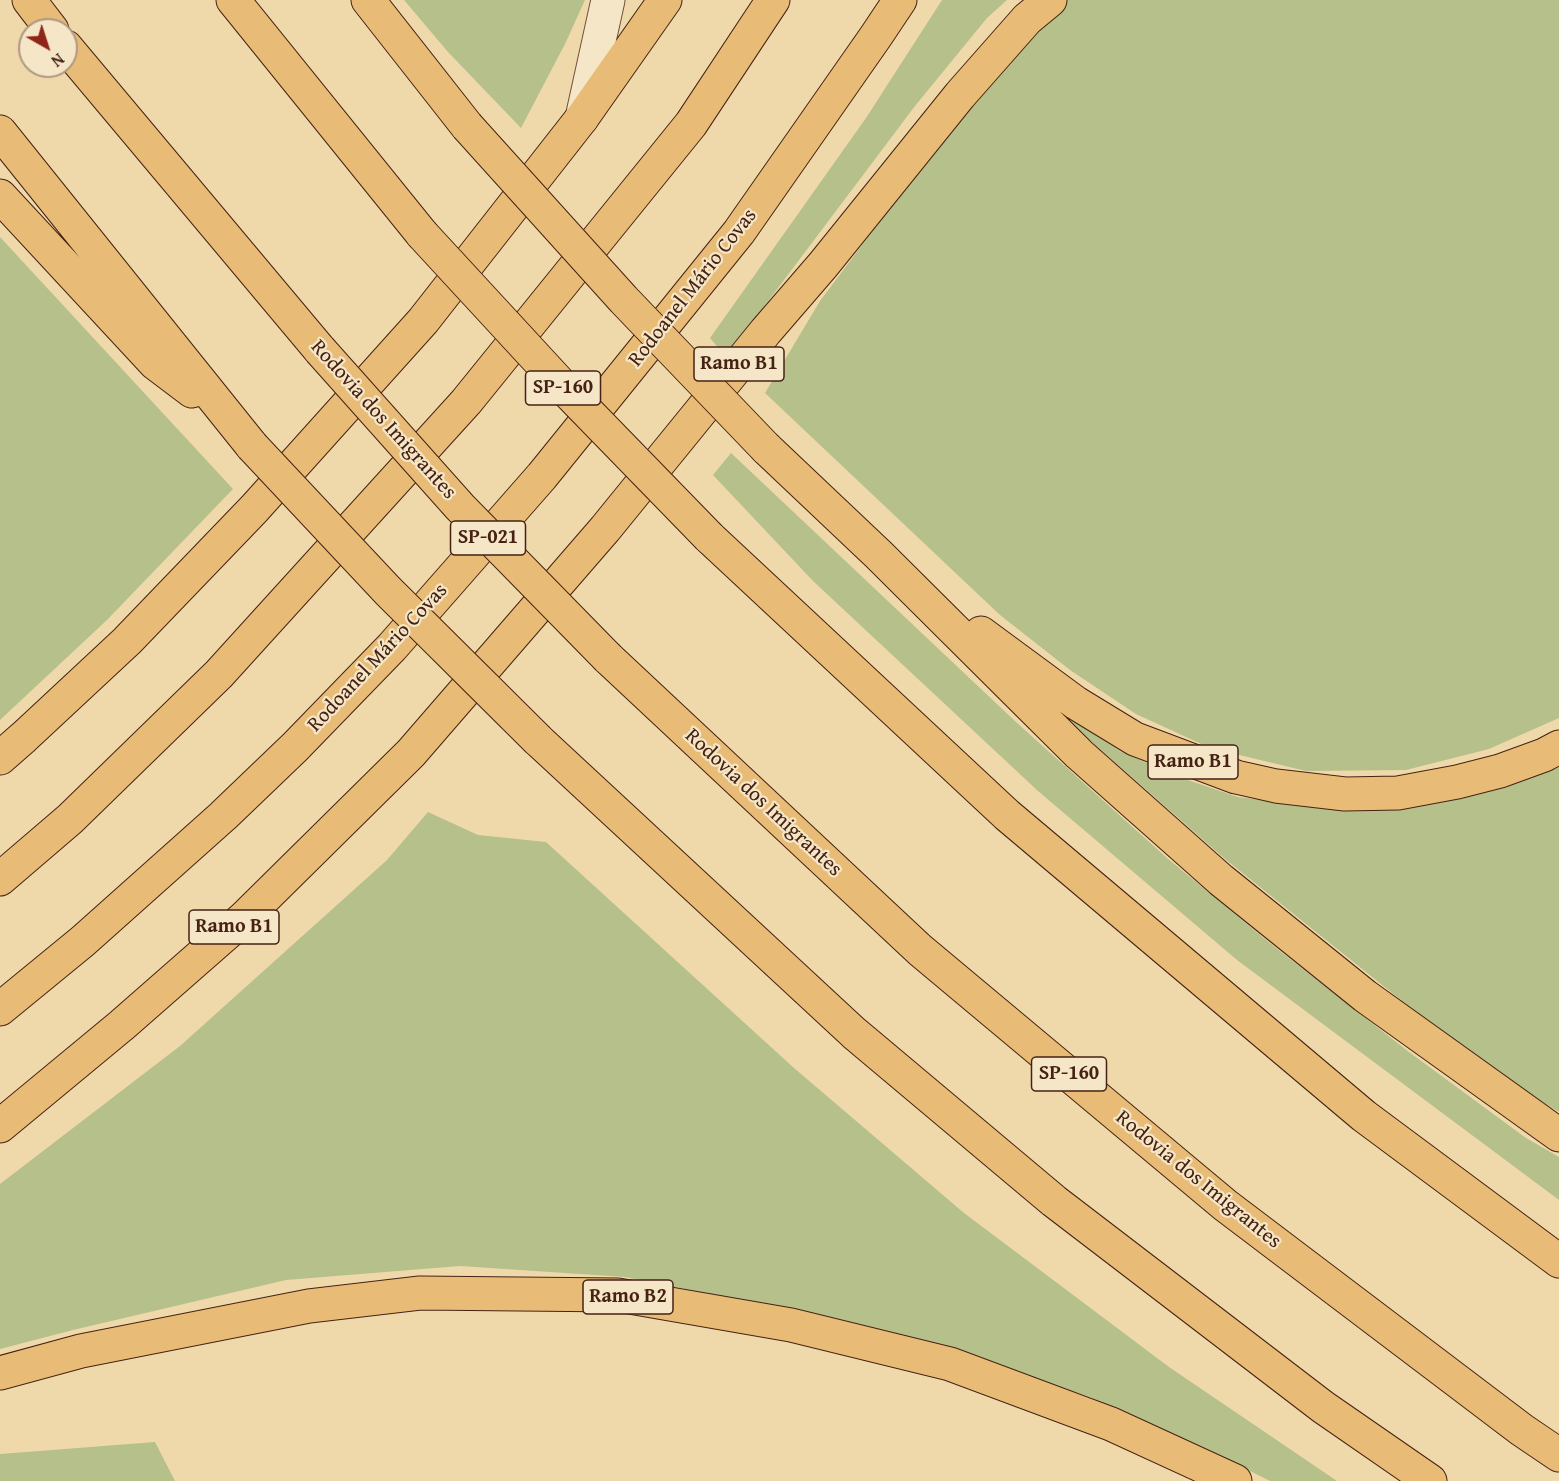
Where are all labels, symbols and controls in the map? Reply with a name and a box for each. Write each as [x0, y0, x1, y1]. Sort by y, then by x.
north arrow [18, 18, 78, 78]
text: N [46, 48, 70, 73]
street label: Rodoanel Mário Covas [623, 204, 763, 372]
street label: Rodovia dos Imigrantes [305, 335, 461, 505]
road number: Ramo B1 [694, 347, 784, 381]
road number: SP-160 [526, 371, 600, 405]
road number: SP-021 [450, 521, 526, 555]
street label: Rodoanel Mário Covas [303, 579, 453, 737]
street label: Rodovia dos Imigrantes [679, 724, 847, 882]
road number: Ramo B1 [1148, 745, 1238, 779]
road number: Ramo B1 [189, 910, 279, 944]
road number: SP-160 [1032, 1057, 1106, 1091]
street label: Rodovia dos Imigrantes [1110, 1105, 1286, 1255]
road number: Ramo B2 [583, 1280, 673, 1314]

